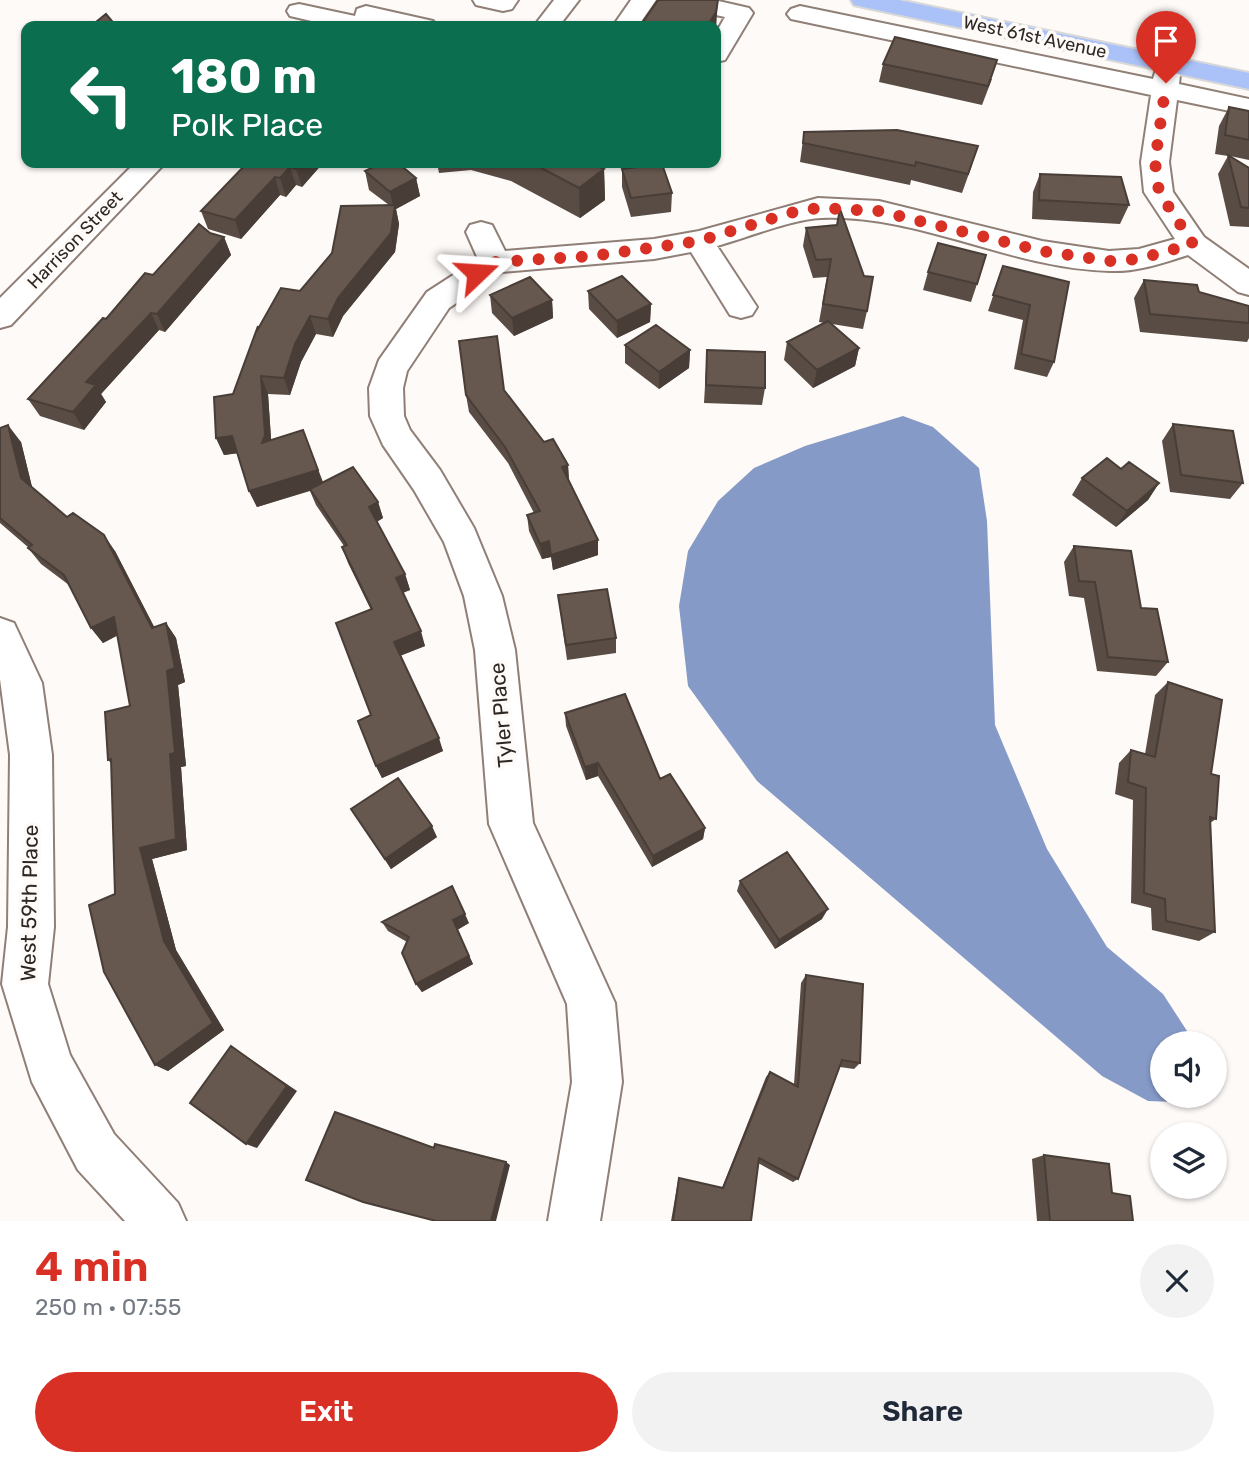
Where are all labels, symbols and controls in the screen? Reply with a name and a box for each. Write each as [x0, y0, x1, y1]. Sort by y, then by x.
street label: West 61st Avenue [961, 11, 1109, 63]
pin [1136, 11, 1196, 83]
icon: arrive [1147, 22, 1185, 60]
text: 180 m [171, 47, 317, 105]
icon: left [56, 49, 147, 140]
text: Polk Place [171, 106, 323, 144]
street label: Harrison Street [23, 186, 127, 294]
position arrow [440, 236, 514, 310]
street label: Tyler Place [484, 662, 518, 768]
street label: West 59th Place [15, 824, 43, 982]
map controls [1150, 1031, 1227, 1199]
button: sound [1150, 1031, 1227, 1108]
button: layers [1150, 1122, 1227, 1199]
text: 4 min [35, 1242, 149, 1292]
button: close [1140, 1244, 1214, 1318]
text: 250 m · 07:55 [35, 1293, 181, 1321]
button: Exit [35, 1372, 618, 1452]
button: Share [632, 1372, 1214, 1452]

